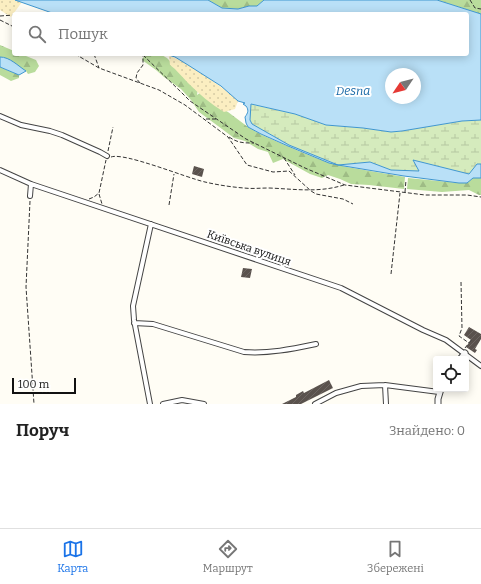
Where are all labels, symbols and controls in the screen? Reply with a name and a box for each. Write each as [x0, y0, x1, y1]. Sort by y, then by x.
search box [12, 12, 469, 56]
icon: search [26, 23, 48, 45]
text: Пошук [58, 25, 108, 43]
north arrow [385, 68, 421, 104]
water label: Desna [336, 84, 370, 98]
street label: Київська вулиця [205, 227, 293, 269]
map controls [433, 356, 469, 392]
button: locate [433, 356, 469, 392]
scale bar [12, 376, 76, 395]
text: 100 m [18, 378, 49, 391]
text: Поруч [16, 420, 69, 441]
text: Знайдено: 0 [389, 423, 465, 438]
tab: Карта [57, 538, 88, 575]
tab: Маршрут [203, 538, 253, 575]
tab: Збережені [367, 538, 424, 575]

